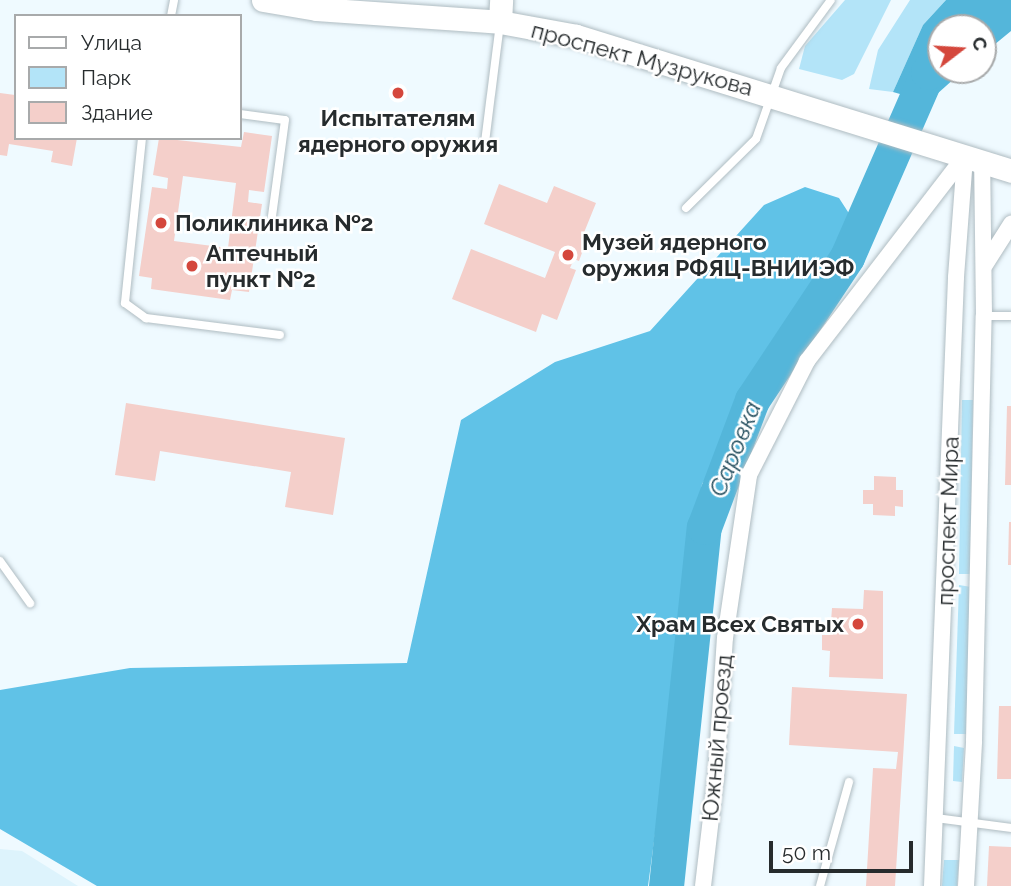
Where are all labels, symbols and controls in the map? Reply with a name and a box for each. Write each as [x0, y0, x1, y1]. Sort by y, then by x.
legend [14, 14, 242, 140]
north arrow [927, 14, 997, 84]
street label: проспект Музрукова [528, 16, 756, 102]
text: Улица [81, 30, 142, 55]
text: С [968, 34, 993, 53]
text: Парк [81, 65, 131, 90]
marker: Испытателям ядерного оружия [390, 85, 406, 101]
text: Здание [81, 100, 153, 125]
place label: Испытателям ядерного оружия [298, 104, 498, 158]
place label: Поликлиника №2 [175, 209, 374, 237]
marker: Поликлиника №2 [153, 215, 169, 231]
place label: Музей ядерного оружия РФЯЦ-ВНИИЭФ [582, 228, 854, 282]
place label: Аптечный пункт №2 [206, 239, 318, 293]
marker: Музей ядерного оружия РФЯЦ-ВНИИЭФ [560, 247, 576, 263]
marker: Аптечный пункт №2 [184, 258, 200, 274]
water label: Саровка [703, 397, 767, 501]
street label: проспект Мира [931, 436, 965, 606]
place label: Храм Всех Святых [636, 610, 844, 638]
marker: Храм Всех Святых [850, 616, 866, 632]
street label: Южный проезд [696, 653, 738, 823]
scale bar [773, 826, 916, 870]
text: 50 m [782, 840, 831, 865]

